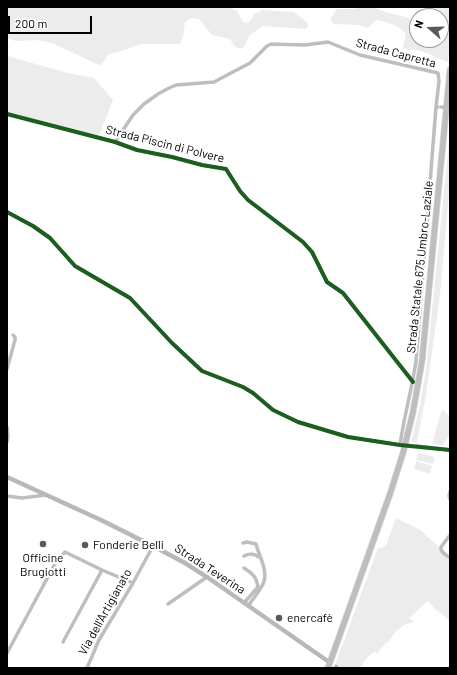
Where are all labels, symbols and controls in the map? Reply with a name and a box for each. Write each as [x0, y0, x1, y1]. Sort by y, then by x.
scale bar [10, 8, 94, 34]
north arrow [409, 8, 449, 48]
text: 200 m [15, 16, 47, 30]
text: N [411, 18, 426, 30]
street label: Strada Capretta [354, 35, 438, 71]
street label: Strada Piscin di Polvere [104, 122, 226, 166]
street label: Strada Statale 675 Umbro-Laziale [404, 180, 436, 354]
place label: Fonderie Belli [93, 538, 164, 552]
marker: Officine Brugiotti [38, 539, 48, 549]
marker: Fonderie Belli [80, 540, 90, 550]
street label: Strada Teverina [172, 541, 248, 597]
place label: Officine Brugiotti [20, 551, 66, 579]
street label: Via dell'Artigianato [75, 566, 135, 658]
place label: enercafè [287, 611, 333, 625]
marker: enercafè [274, 613, 284, 623]

